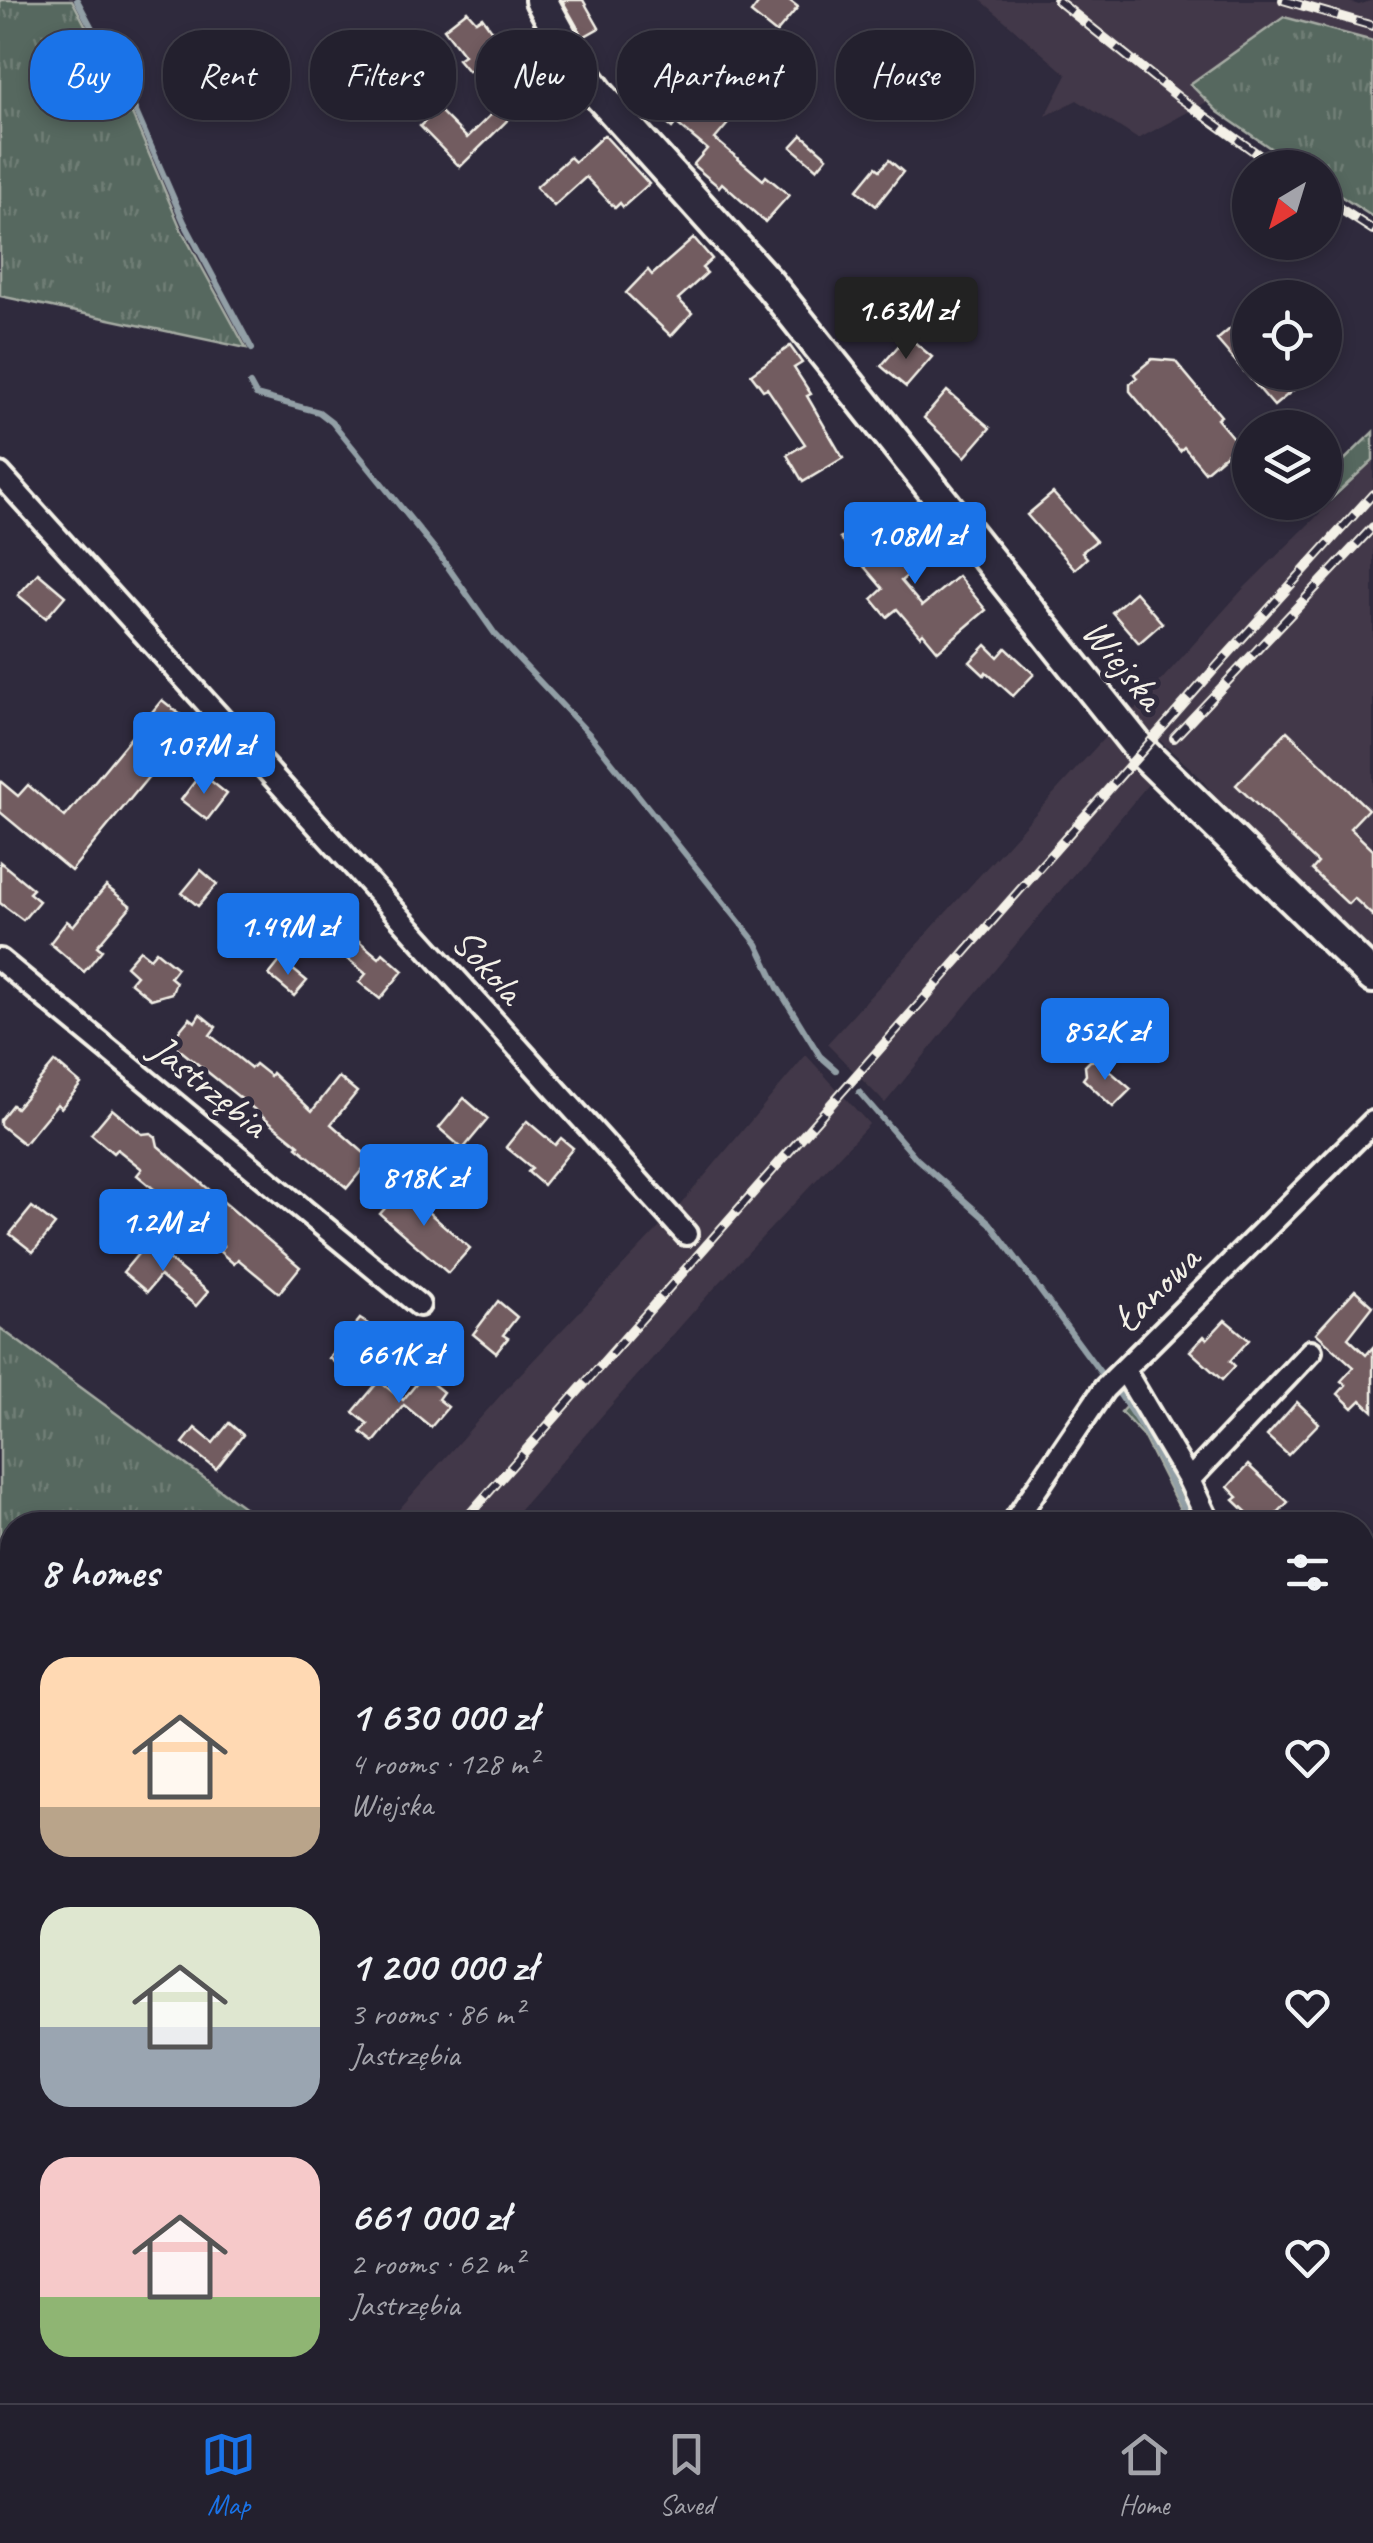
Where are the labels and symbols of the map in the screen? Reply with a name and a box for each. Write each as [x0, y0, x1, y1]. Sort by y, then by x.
north arrow [1232, 150, 1342, 260]
pin: 1.63M zł [803, 277, 1009, 362]
pin: 1.08M zł [812, 502, 1018, 587]
street label: Wiejska [1071, 608, 1177, 723]
pin: 1.07M zł [101, 712, 307, 797]
pin: 1.49M zł [185, 893, 391, 978]
street label: Sokola [441, 918, 537, 1017]
pin: 852K zł [1013, 998, 1197, 1083]
street label: Jastrzębia [138, 1022, 280, 1150]
pin: 818K zł [332, 1144, 516, 1229]
pin: 1.2M zł [71, 1189, 255, 1274]
street label: Łanowa [1102, 1232, 1213, 1343]
pin: 661K zł [307, 1321, 491, 1406]

